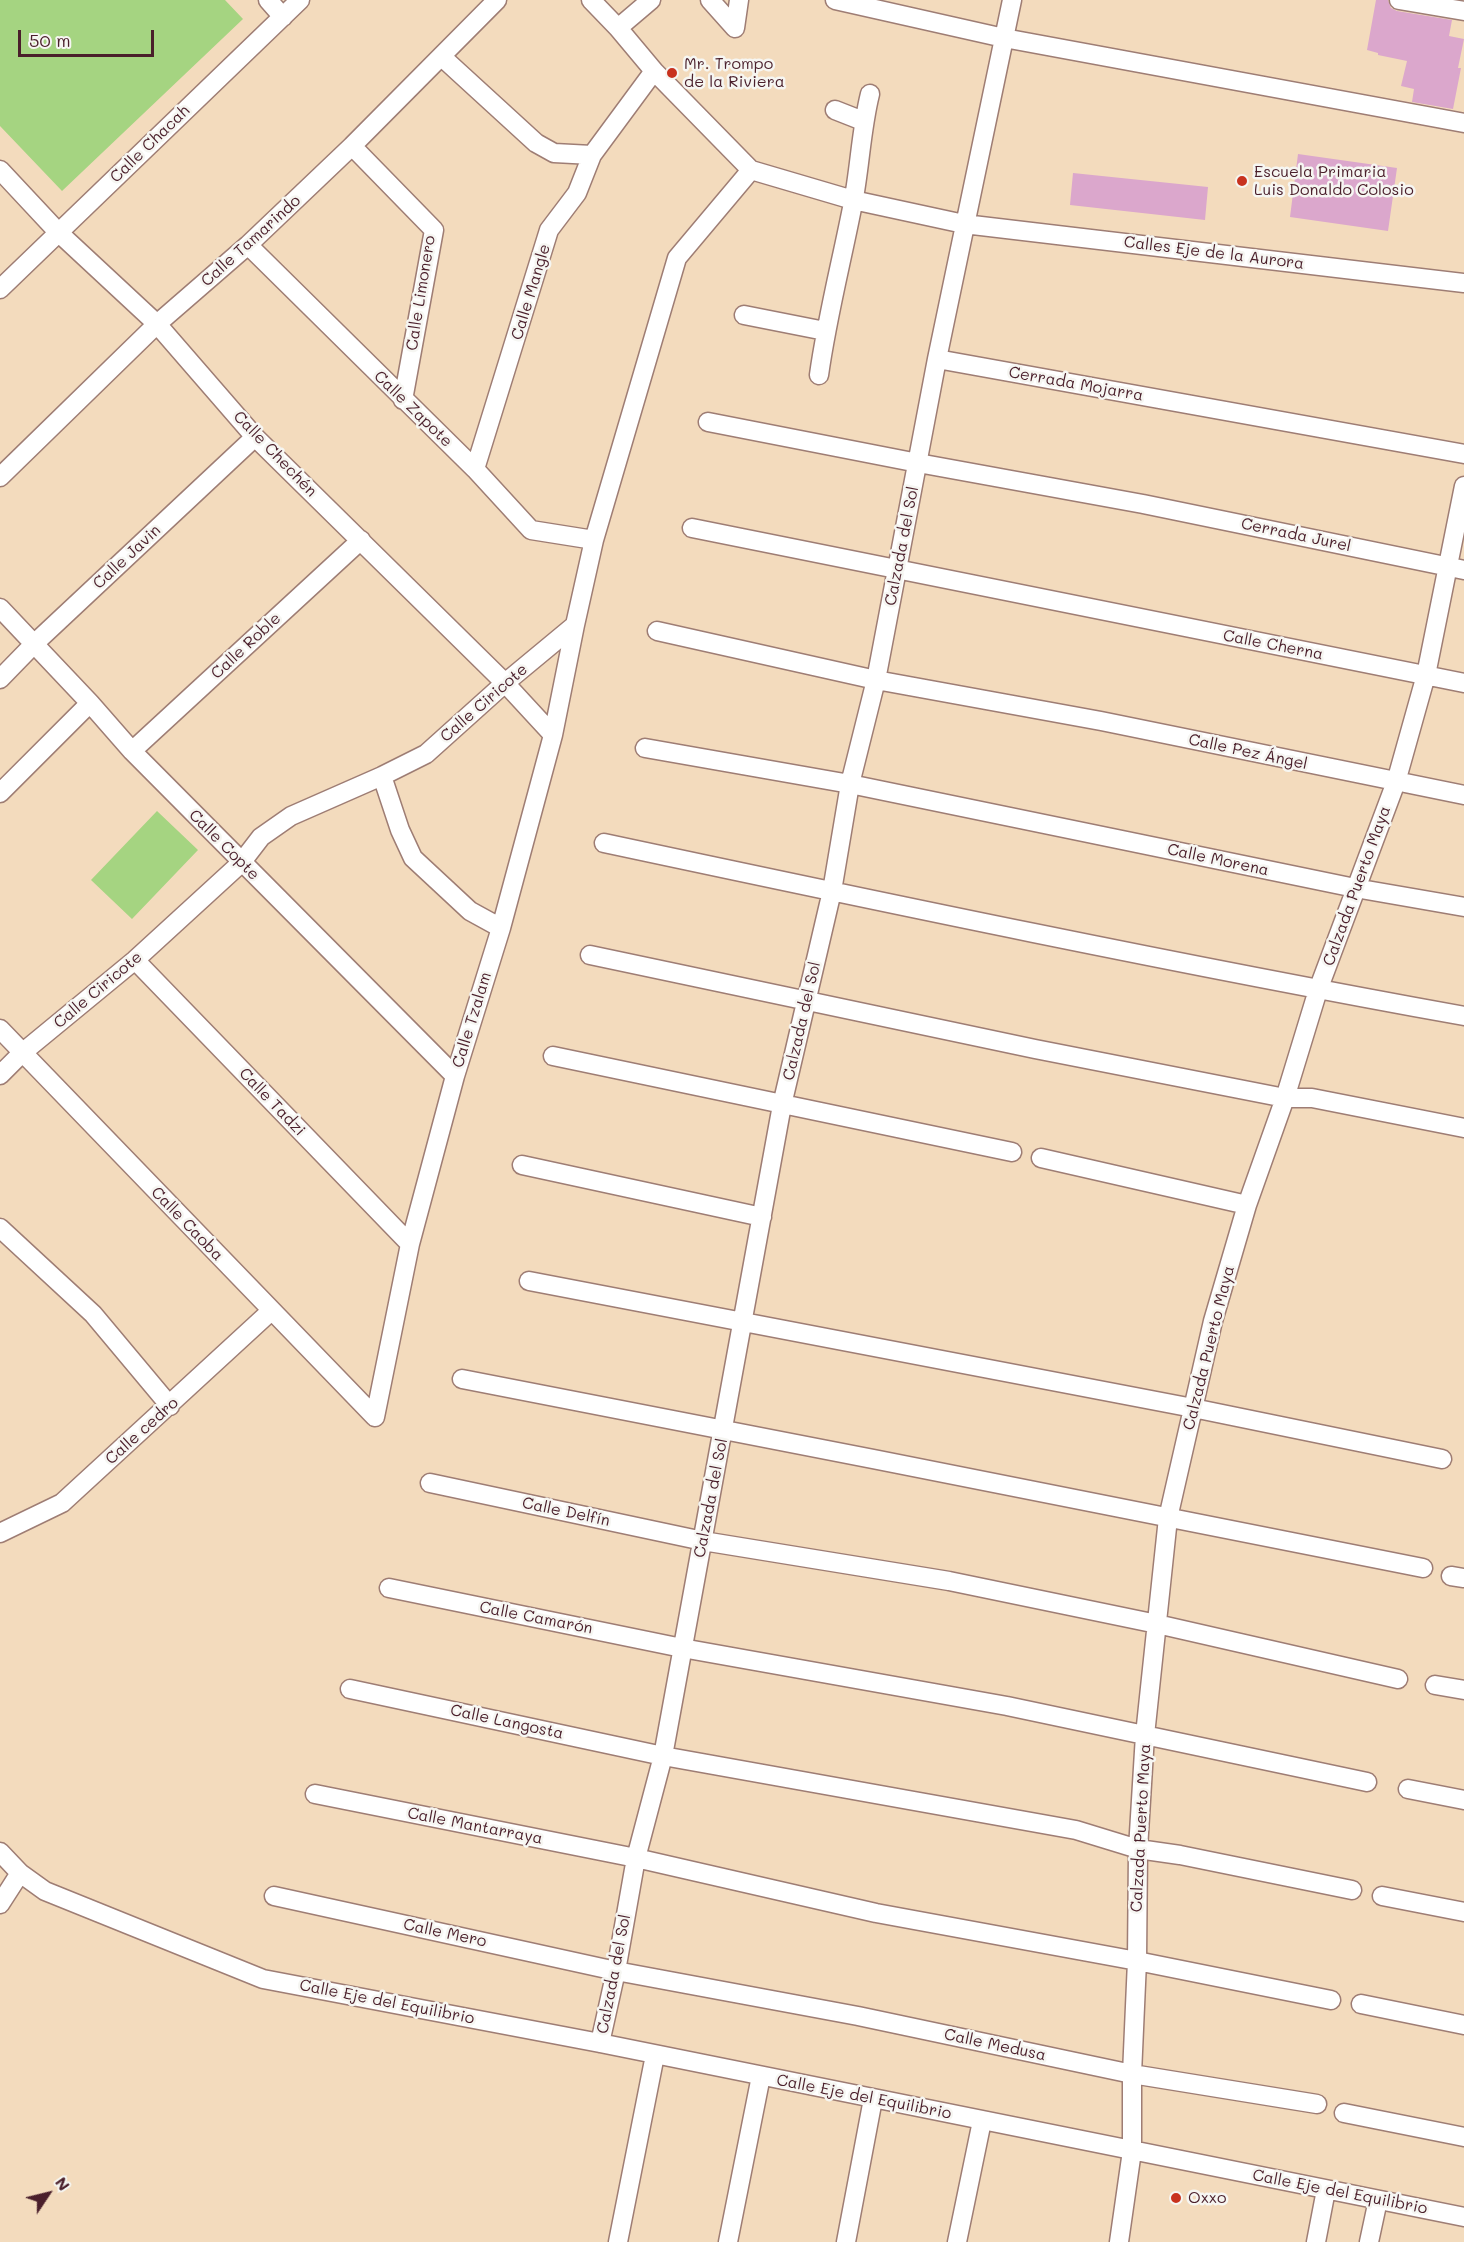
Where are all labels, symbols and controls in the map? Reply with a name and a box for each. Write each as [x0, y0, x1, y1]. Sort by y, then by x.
scale bar [21, 18, 158, 56]
text: 50 m [29, 28, 71, 52]
place label: Mr. Trompo de la Riviera [684, 54, 785, 92]
marker: Mr. Trompo de la Riviera [665, 66, 679, 80]
street label: Calle Chacah [106, 101, 194, 187]
place label: Escuela Primaria Luis Donaldo Colosio [1254, 162, 1414, 200]
marker: Escuela Primaria Luis Donaldo Colosio [1235, 174, 1249, 188]
street label: Calle Tamarindo [197, 191, 305, 291]
street label: Calles Eje de la Aurora [1123, 232, 1305, 274]
street label: Calle Limonero [402, 234, 440, 352]
street label: Calle Mangle [507, 242, 555, 342]
street label: Cerrada Mojarra [1007, 363, 1145, 405]
street label: Calle Zapote [370, 367, 456, 451]
street label: Calle Chechén [229, 407, 321, 501]
street label: Calzada del Sol [881, 485, 923, 607]
street label: Cerrada Jurel [1239, 514, 1353, 556]
street label: Calle Javin [89, 521, 165, 593]
street label: Calle Roble [207, 609, 285, 683]
street label: Calle Cherna [1221, 626, 1325, 664]
street label: Calle Ciricote [436, 660, 532, 746]
street label: Calle Pez Ángel [1187, 730, 1309, 774]
street label: Calzada Puerto Maya [1319, 803, 1395, 969]
street label: Calle Copte [185, 806, 263, 884]
street label: Calle Morena [1165, 840, 1271, 880]
street label: Calle Ciricote [50, 947, 146, 1033]
street label: Calzada del Sol [779, 960, 825, 1082]
street label: Calle Tzalam [448, 970, 496, 1070]
street label: Calle Tadzi [235, 1064, 309, 1140]
street label: Calle Caoba [147, 1183, 227, 1265]
street label: Calzada Puerto Maya [1179, 1264, 1239, 1432]
street label: Calle cedro [102, 1393, 182, 1469]
street label: Calzada del Sol [690, 1437, 732, 1559]
street label: Calle Delfín [520, 1493, 612, 1531]
street label: Calle Camarón [478, 1598, 594, 1638]
street label: Calle Langosta [449, 1701, 565, 1743]
street label: Calzada Puerto Maya [1127, 1743, 1155, 1913]
street label: Calle Mantarraya [406, 1803, 544, 1849]
street label: Calzada del Sol [593, 1913, 635, 2035]
street label: Calle Mero [402, 1915, 488, 1951]
street label: Calle Eje del Equilibrio [298, 1976, 476, 2028]
street label: Calle Medusa [942, 2025, 1048, 2065]
street label: Calle Eje del Equilibrio [775, 2071, 953, 2123]
north arrow [18, 2164, 78, 2224]
street label: Calle Eje del Equilibrio [1251, 2166, 1429, 2218]
text: N [51, 2172, 75, 2194]
place label: Oxxo [1188, 2188, 1226, 2208]
marker: Oxxo [1169, 2191, 1183, 2205]

